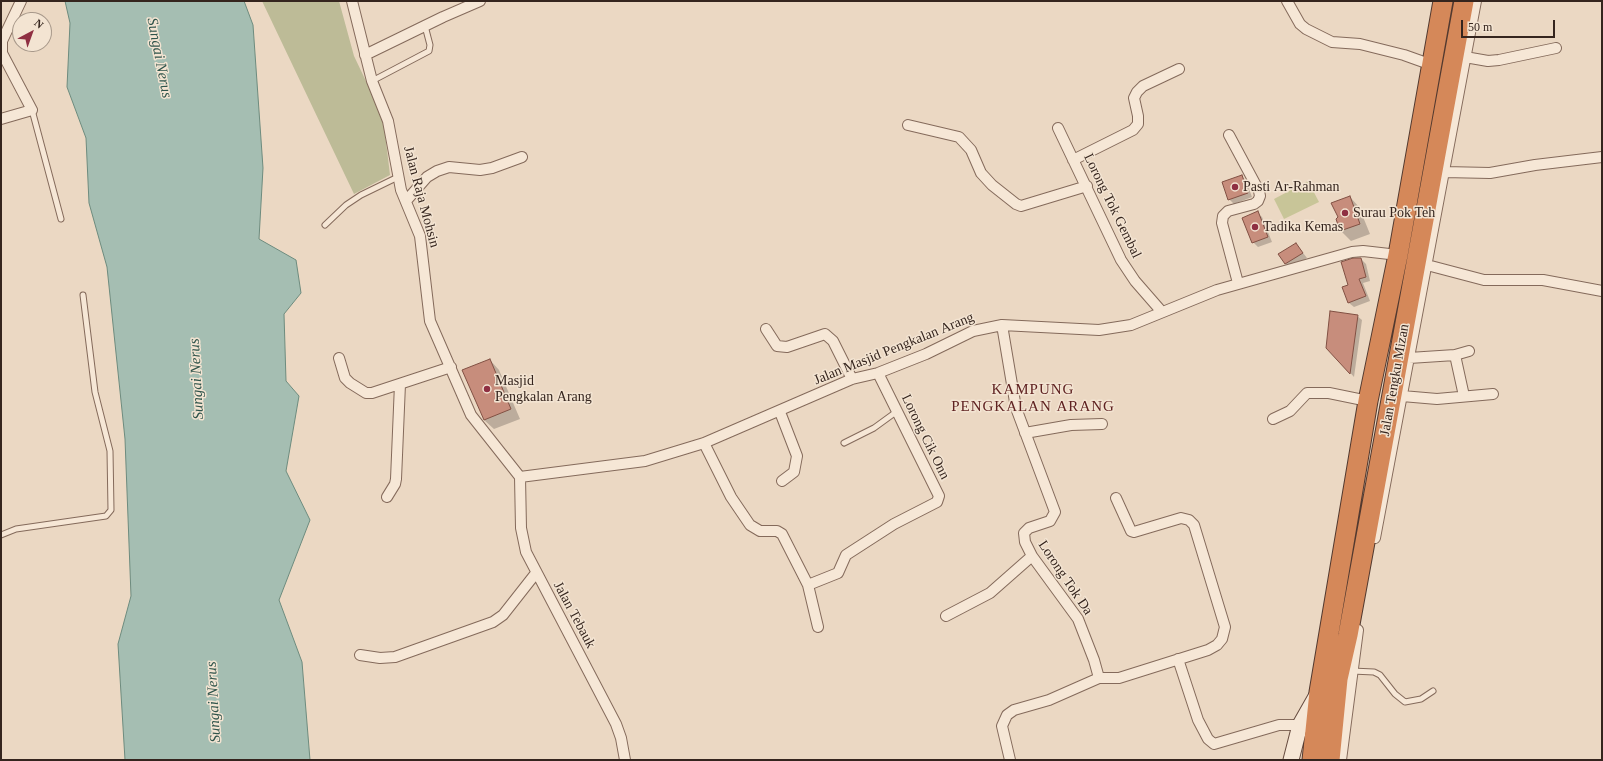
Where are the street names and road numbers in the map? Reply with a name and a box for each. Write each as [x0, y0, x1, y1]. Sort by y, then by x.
street label: Jalan Raja Mohsin [399, 144, 443, 250]
street label: Lorong Tok Gembal [1079, 151, 1145, 261]
street label: Jalan Masjid Pengkalan Arang [811, 309, 977, 389]
street label: Jalan Tengku Mizan [1377, 323, 1413, 437]
street label: Lorong Cik Onn [897, 392, 953, 482]
street label: Lorong Tok Da [1034, 538, 1096, 618]
street label: Jalan Tebauk [549, 579, 599, 651]

